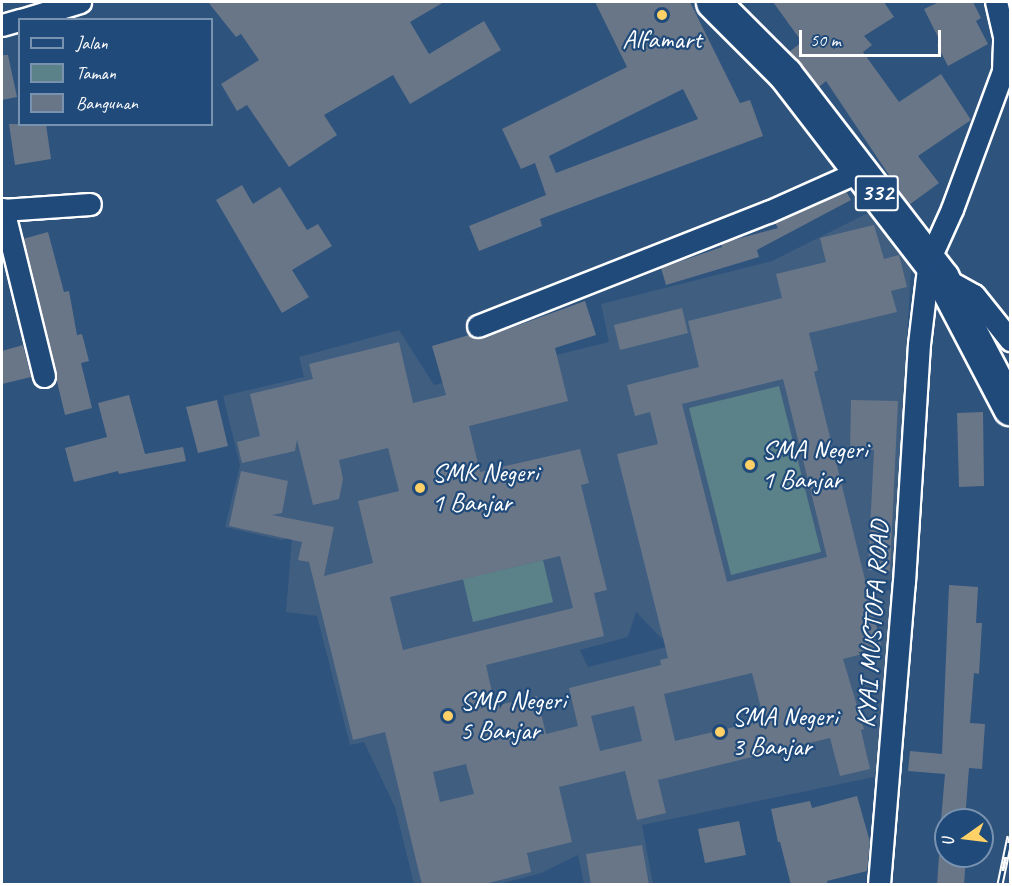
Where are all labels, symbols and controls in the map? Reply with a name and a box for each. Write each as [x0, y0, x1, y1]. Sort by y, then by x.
marker: Alfamart [655, 8, 669, 22]
legend [18, 18, 213, 126]
scale bar [802, 18, 944, 56]
place label: Alfamart [622, 24, 702, 56]
text: 50 m [810, 29, 841, 51]
text: Jalan [76, 32, 108, 54]
text: Taman [76, 62, 116, 84]
text: Bangunan [76, 92, 138, 114]
road number: 332 [854, 172, 900, 214]
place label: SMA Negeri 1 Banjar [762, 434, 869, 496]
place label: SMK Negeri 1 Banjar [432, 457, 538, 518]
marker: SMA Negeri 1 Banjar [743, 458, 757, 472]
marker: SMK Negeri 1 Banjar [413, 481, 427, 495]
street label: KYAI MUSTOFA ROAD [850, 520, 896, 728]
place label: SMP Negeri 5 Banjar [460, 685, 566, 746]
place label: SMA Negeri 3 Banjar [732, 701, 839, 762]
marker: SMP Negeri 5 Banjar [441, 709, 455, 723]
marker: SMA Negeri 3 Banjar [713, 725, 727, 739]
north arrow [934, 808, 994, 868]
text: U [938, 836, 959, 848]

